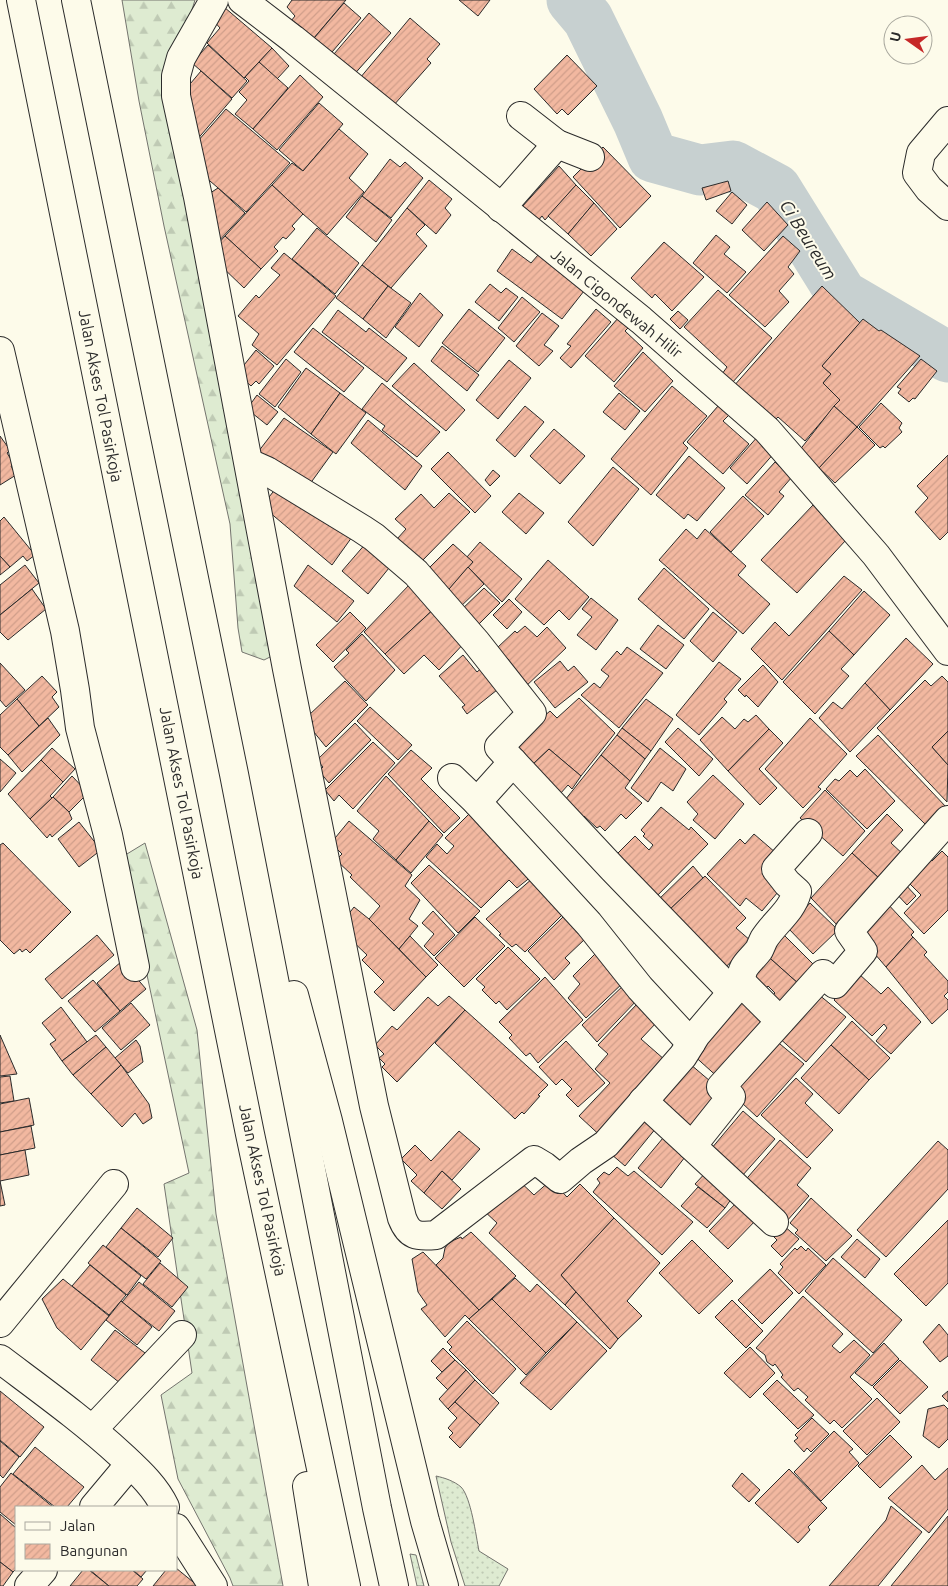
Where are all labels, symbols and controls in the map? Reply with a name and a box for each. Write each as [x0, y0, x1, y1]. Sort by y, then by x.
north arrow [883, 15, 933, 65]
text: U [886, 30, 904, 44]
water label: Ci Beureum [776, 196, 841, 283]
street label: Jalan Cigondewah Hilir [548, 245, 686, 361]
street label: Jalan Akses Tol Pasirkoja [75, 308, 127, 484]
street label: Jalan Akses Tol Pasirkoja [156, 705, 208, 881]
street label: Jalan Akses Tol Pasirkoja [236, 1102, 290, 1278]
legend [15, 1506, 178, 1571]
text: Jalan [60, 1517, 95, 1534]
text: Bangunan [60, 1542, 128, 1559]

